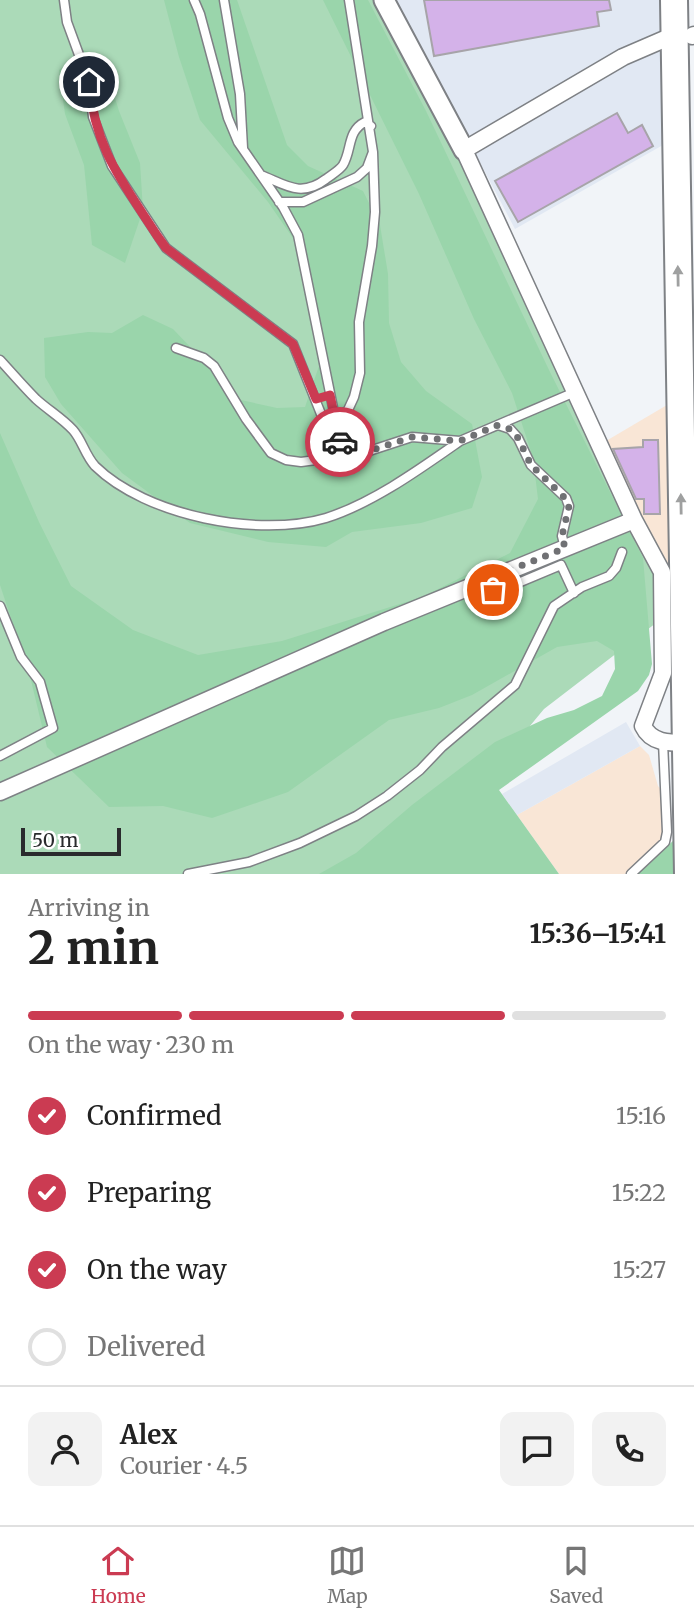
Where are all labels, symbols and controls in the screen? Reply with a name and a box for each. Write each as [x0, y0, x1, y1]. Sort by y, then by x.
pin [59, 52, 119, 112]
icon: home [70, 63, 108, 101]
one-way arrow [672, 265, 684, 287]
courier [305, 407, 375, 477]
icon: car [321, 423, 359, 461]
one-way arrow [676, 492, 687, 514]
pin [463, 560, 523, 620]
icon: bag [474, 571, 512, 609]
scale bar [21, 825, 121, 857]
text: 50 m [32, 828, 78, 852]
text: Arriving in [28, 893, 150, 922]
text: 15:36–15:41 [529, 917, 666, 950]
text: 2 min [28, 919, 159, 977]
text: On the way · 230 m [28, 1030, 234, 1059]
icon: check [28, 1097, 66, 1135]
text: Confirmed [87, 1099, 222, 1132]
text: 15:16 [616, 1101, 666, 1130]
icon: check [28, 1174, 66, 1212]
text: Preparing [87, 1176, 211, 1209]
text: 15:22 [612, 1178, 666, 1207]
icon: check [28, 1251, 66, 1289]
text: On the way [87, 1253, 227, 1286]
text: 15:27 [613, 1255, 666, 1284]
text: Delivered [87, 1330, 206, 1363]
button: person [28, 1412, 102, 1486]
button: chat [500, 1412, 574, 1486]
button: phone [592, 1412, 666, 1486]
text: Alex [120, 1418, 177, 1451]
text: Courier · 4.5 [120, 1451, 248, 1480]
tab: Home [91, 1542, 146, 1608]
tab: Map [327, 1542, 368, 1608]
tab: Saved [549, 1542, 603, 1608]

